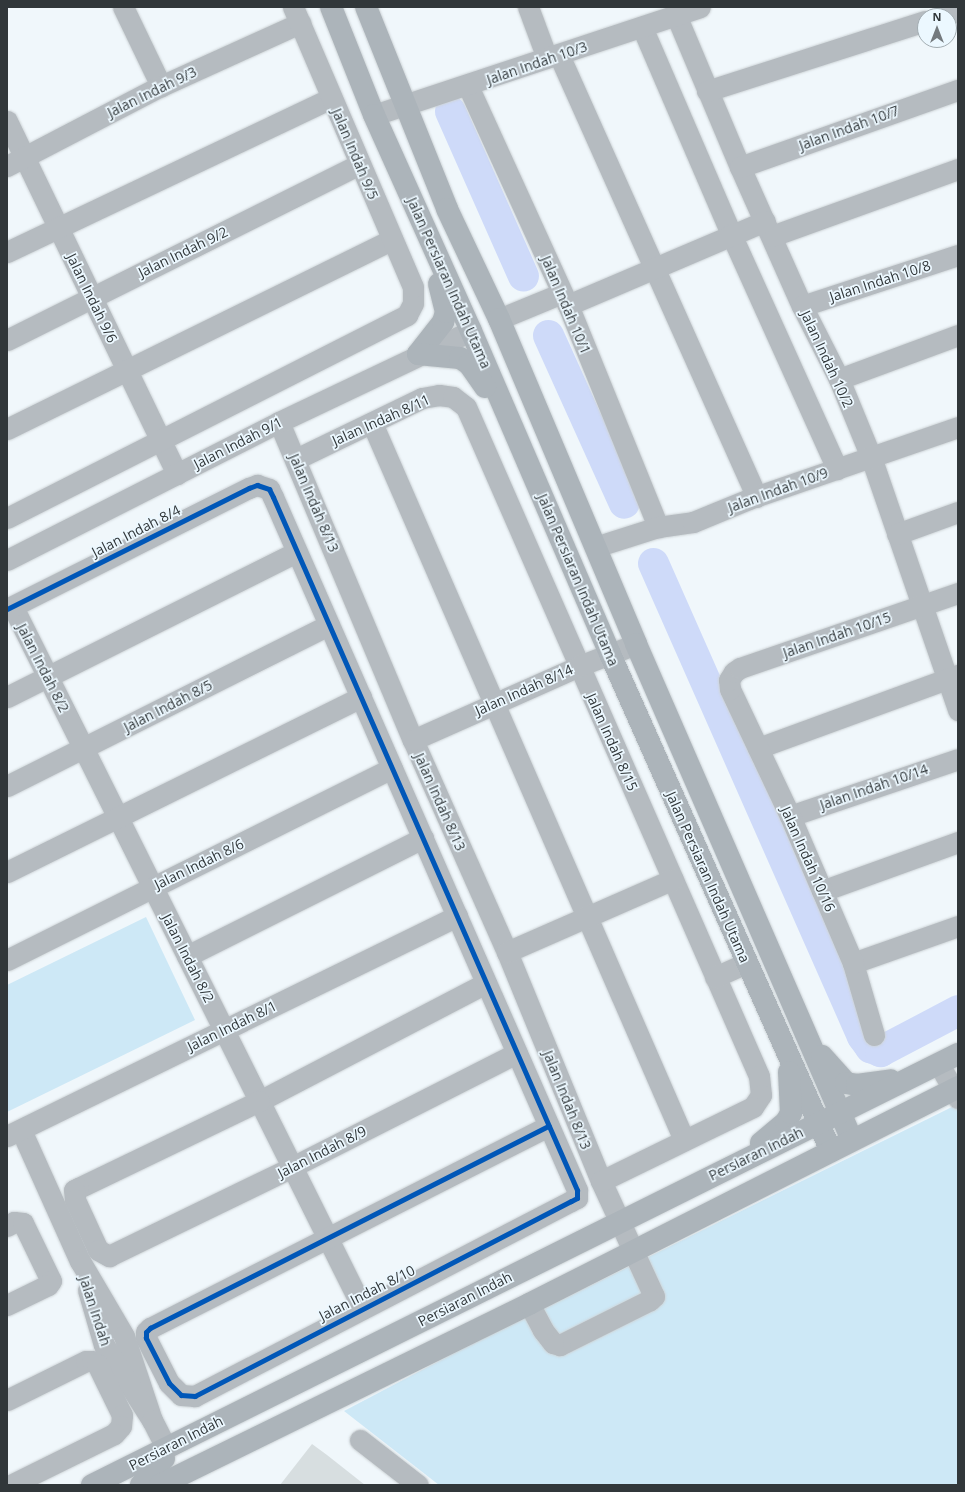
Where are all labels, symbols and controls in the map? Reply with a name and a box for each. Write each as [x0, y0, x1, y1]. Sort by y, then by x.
north arrow [917, 8, 957, 48]
text: N [933, 9, 941, 24]
street label: Jalan Indah 10/3 [484, 38, 590, 88]
street label: Jalan Indah 9/3 [105, 63, 199, 121]
street label: Jalan Indah 10/7 [797, 102, 901, 154]
street label: Jalan Indah 9/5 [328, 106, 382, 202]
street label: Jalan Persiaran Indah Utama [404, 195, 494, 371]
street label: Jalan Indah 9/2 [136, 223, 230, 281]
street label: Jalan Indah 9/6 [63, 251, 121, 345]
street label: Jalan Indah 10/1 [538, 253, 594, 357]
street label: Jalan Indah 10/8 [827, 257, 933, 305]
street label: Jalan Indah 10/2 [797, 308, 857, 410]
street label: Jalan Indah 8/11 [329, 391, 433, 449]
street label: Jalan Indah 9/1 [191, 413, 285, 473]
street label: Jalan Indah 8/13 [286, 451, 342, 555]
street label: Jalan Indah 10/9 [726, 464, 830, 516]
street label: Jalan Persiaran Indah Utama [534, 491, 622, 669]
street label: Jalan Indah 8/4 [89, 501, 183, 561]
street label: Jalan Indah 10/15 [781, 609, 893, 661]
street label: Jalan Indah 8/2 [13, 621, 73, 715]
street label: Jalan Indah 8/14 [472, 661, 576, 719]
street label: Jalan Indah 8/5 [121, 676, 215, 736]
street label: Jalan Indah 8/15 [583, 690, 641, 794]
street label: Jalan Indah 8/13 [411, 750, 469, 854]
street label: Jalan Indah 10/14 [818, 761, 930, 813]
street label: Jalan Persiaran Indah Utama [663, 789, 753, 965]
street label: Jalan Indah 10/16 [777, 804, 839, 914]
street label: Jalan Indah 8/6 [152, 835, 246, 893]
street label: Jalan Indah 8/2 [158, 911, 218, 1005]
street label: Jalan Indah 8/1 [185, 997, 279, 1055]
street label: Jalan Indah 8/13 [539, 1048, 595, 1152]
street label: Jalan Indah 8/9 [275, 1122, 369, 1182]
street label: Persiaran Indah [706, 1124, 806, 1184]
street label: Jalan Indah 8/10 [316, 1262, 418, 1324]
street label: Persiaran Indah [415, 1268, 515, 1330]
street label: Jalan Indah [76, 1274, 114, 1348]
street label: Persiaran Indah [126, 1412, 226, 1474]

